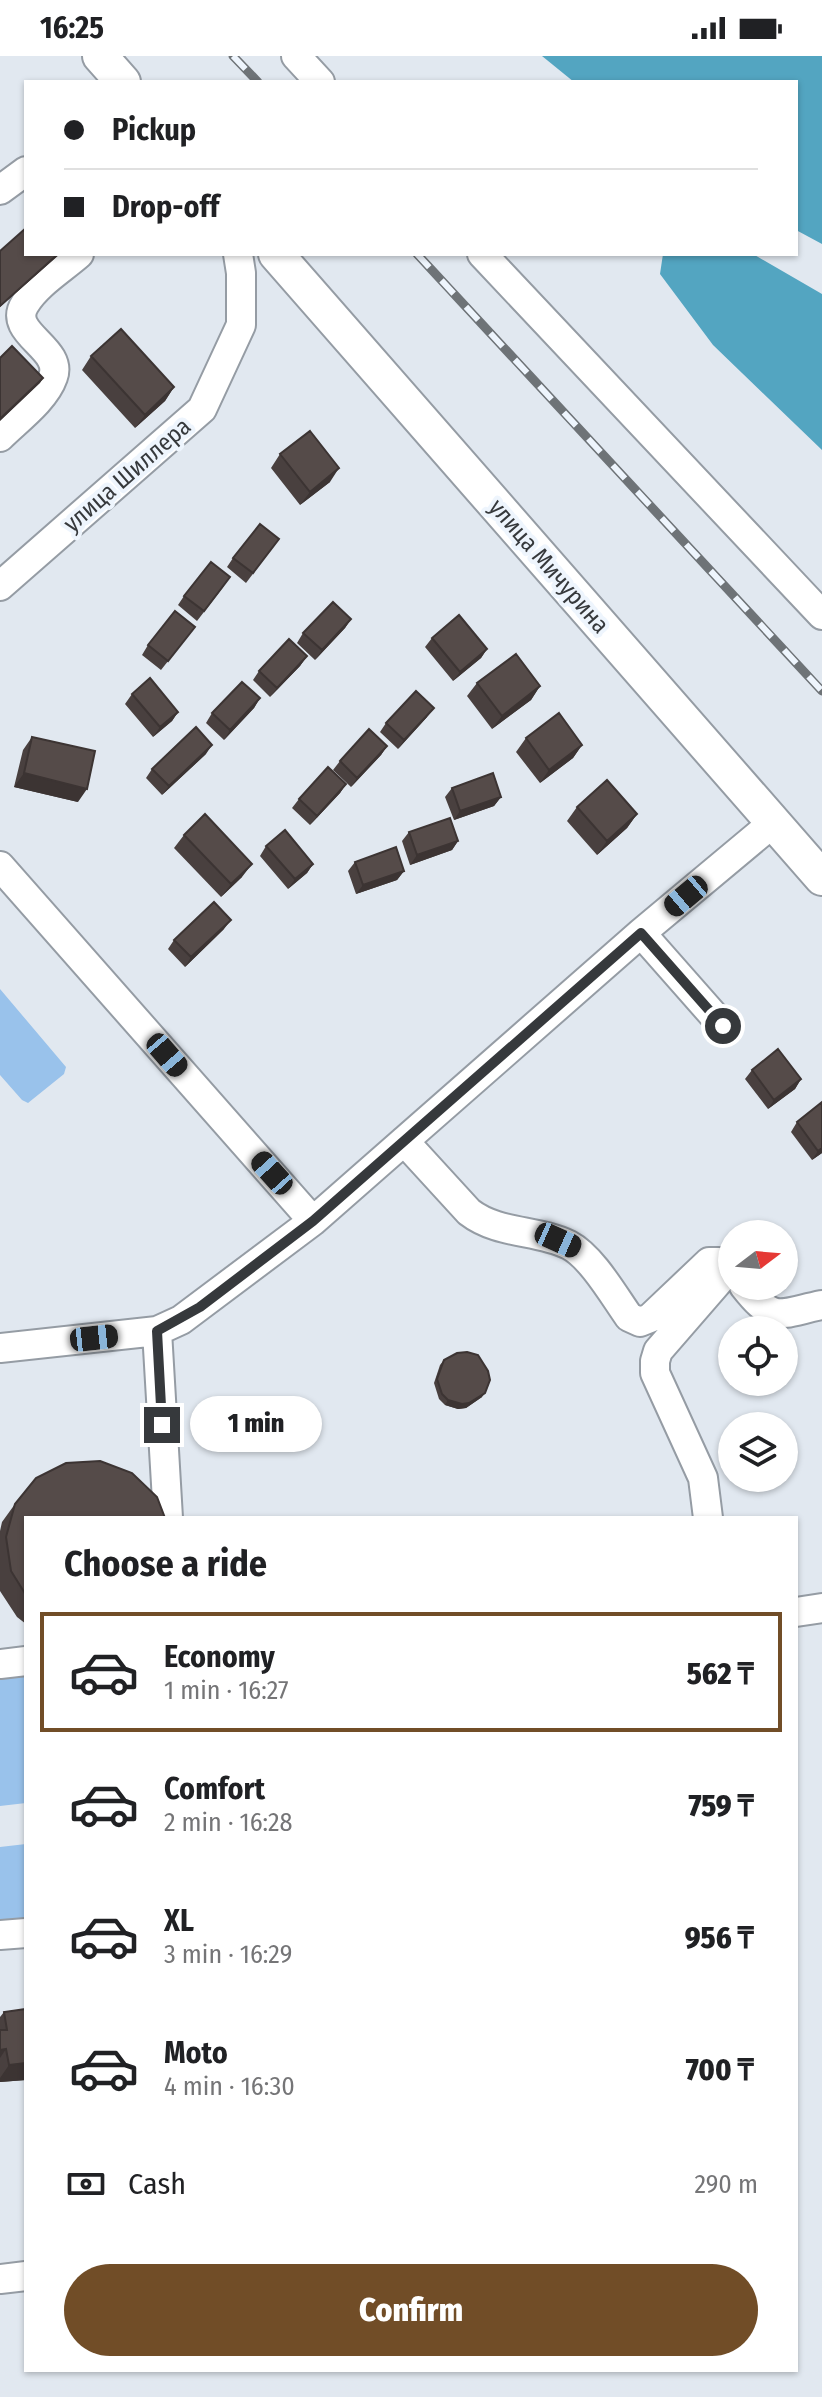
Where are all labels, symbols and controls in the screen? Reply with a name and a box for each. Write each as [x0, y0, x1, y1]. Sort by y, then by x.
text: 16:25 [40, 10, 104, 46]
text: Pickup [112, 112, 196, 148]
text: Drop-off [112, 189, 219, 225]
street label: улица Шиллера [58, 412, 196, 538]
street label: улица Мичурина [483, 493, 615, 639]
car [660, 871, 712, 921]
route start [705, 1008, 741, 1044]
car [142, 1029, 192, 1081]
car [247, 1147, 297, 1199]
car [531, 1219, 585, 1261]
north arrow [718, 1220, 798, 1300]
map controls [718, 1220, 798, 1492]
button: locate [718, 1316, 798, 1396]
car [69, 1324, 119, 1352]
callout: 1 min [190, 1397, 322, 1453]
route end [144, 1407, 180, 1443]
text: 1 min [228, 1408, 284, 1439]
button: layers [718, 1412, 798, 1492]
text: Choose a ride [64, 1542, 267, 1586]
icon: car [68, 1636, 140, 1708]
text: Economy [164, 1639, 275, 1675]
text: 562 ₸ [687, 1656, 754, 1692]
text: 1 min · 16:27 [164, 1675, 289, 1706]
icon: car [68, 1768, 140, 1840]
text: Comfort [164, 1771, 265, 1807]
text: 759 ₸ [688, 1788, 754, 1824]
text: 2 min · 16:28 [164, 1807, 293, 1838]
icon: car [68, 1900, 140, 1972]
text: XL [164, 1903, 194, 1939]
text: 956 ₸ [685, 1920, 754, 1956]
text: 3 min · 16:29 [164, 1939, 292, 1970]
icon: car [68, 2032, 140, 2104]
text: Moto [164, 2035, 228, 2071]
text: 700 ₸ [686, 2052, 754, 2088]
text: 4 min · 16:30 [164, 2071, 295, 2102]
icon: cash [64, 2162, 108, 2206]
text: Cash [128, 2166, 186, 2202]
text: 290 m [694, 2169, 758, 2200]
button: Confirm [64, 2264, 758, 2356]

